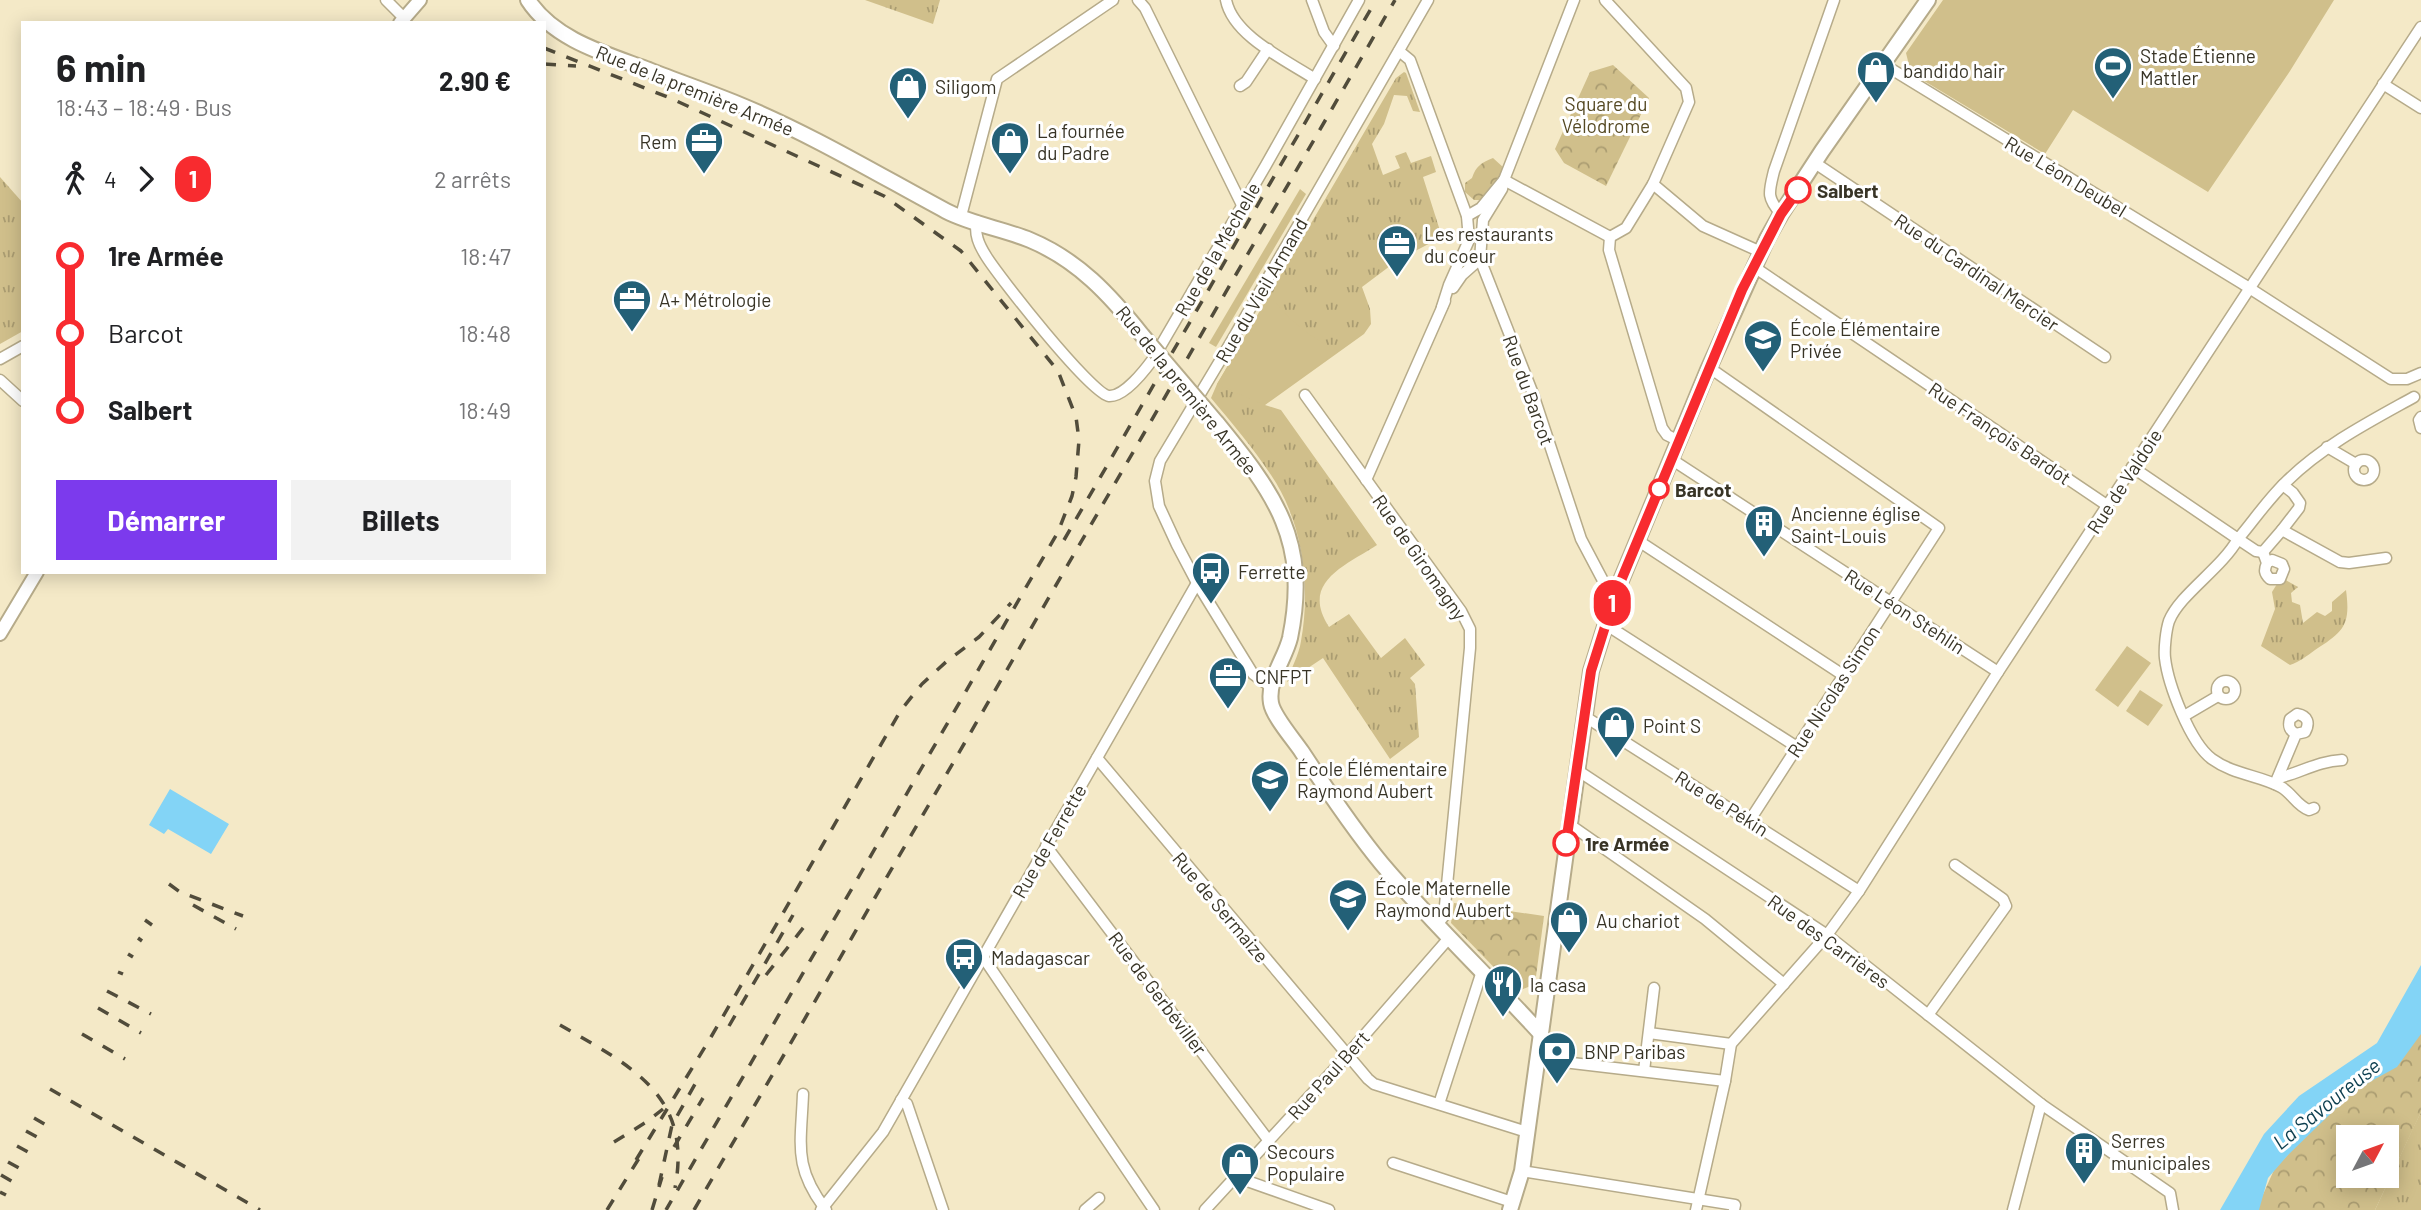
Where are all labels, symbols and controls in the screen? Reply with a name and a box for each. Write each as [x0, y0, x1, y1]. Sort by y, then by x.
street label: Rue de la première Armée [593, 40, 797, 140]
text: 6 min [56, 44, 146, 90]
place label: Stade Étienne Mattler [2140, 44, 2256, 89]
sports icon: Stade Étienne Mattler [2092, 45, 2134, 100]
shop icon: bandido hair [1855, 49, 1897, 104]
place label: bandido hair [1903, 59, 2005, 82]
text: 2.90 € [439, 65, 511, 96]
shop icon: Siligom [887, 65, 929, 120]
place label: Siligom [935, 75, 996, 98]
park label: Square du Vélodrome [1562, 92, 1650, 137]
text: 18:43 – 18:49 · Bus [56, 93, 232, 121]
place label: La fournée du Padre [1037, 119, 1125, 164]
office icon: Rem [683, 120, 725, 175]
shop icon: La fournée du Padre [989, 120, 1031, 175]
place label: Rem [640, 130, 677, 153]
street label: Rue Léon Deubel [2001, 131, 2131, 221]
icon: walk [56, 160, 94, 198]
icon: forward [127, 160, 165, 198]
text: 1 [189, 164, 197, 193]
text: 4 [104, 165, 117, 193]
text: 2 arrêts [434, 165, 511, 193]
marker: Salbert [1785, 177, 1811, 203]
street label: Rue de la Méchelle [1169, 178, 1265, 320]
place label: Salbert [1817, 179, 1879, 202]
street label: Rue du Cardinal Mercier [1890, 208, 2064, 336]
street label: Rue du Vieil Armand [1210, 213, 1312, 367]
place label: Les restaurants du coeur [1424, 222, 1553, 267]
office icon: Les restaurants du coeur [1376, 223, 1418, 278]
text: 1re Armée [108, 240, 224, 271]
text: 18:47 [460, 242, 511, 270]
office icon: A+ Métrologie [611, 278, 653, 333]
place label: A+ Métrologie [659, 288, 771, 311]
street label: Rue de la première Armée [1112, 301, 1262, 479]
text: Barcot [108, 317, 184, 348]
place label: École Élémentaire Privée [1790, 317, 1940, 362]
school or university icon: École Élémentaire Privée [1742, 318, 1784, 373]
text: 18:48 [459, 319, 511, 347]
street label: Rue du Barcot [1498, 332, 1560, 448]
street label: Rue François Bardot [1924, 377, 2076, 489]
text: Salbert [108, 394, 192, 425]
text: 18:49 [459, 396, 511, 424]
street label: Rue de Valdoie [2082, 424, 2166, 538]
place label: Barcot [1675, 478, 1731, 501]
marker: Barcot [1649, 479, 1669, 499]
button: Démarrer [56, 480, 277, 560]
button: Billets [291, 480, 511, 560]
street label: Rue de Giromagny [1368, 490, 1472, 624]
place label: Ancienne église Saint-Louis [1791, 502, 1921, 547]
building icon: Ancienne église Saint-Louis [1743, 503, 1785, 558]
bus stop icon: Ferrette [1190, 550, 1232, 605]
place label: Ferrette [1238, 560, 1306, 583]
street label: Rue Léon Stehlin [1841, 564, 1969, 658]
line badge: 1 [1589, 580, 1635, 626]
text: 1 [1608, 588, 1616, 617]
street label: Rue Nicolas Simon [1782, 621, 1884, 761]
office icon: CNFPT [1207, 655, 1249, 710]
place label: CNFPT [1255, 665, 1312, 688]
shop icon: Point S [1595, 704, 1637, 759]
place label: Point S [1643, 714, 1701, 737]
place label: École Élémentaire Raymond Aubert [1297, 757, 1447, 802]
school or university icon: École Élémentaire Raymond Aubert [1249, 758, 1291, 813]
street label: Rue de Pékin [1671, 765, 1773, 841]
street label: Rue de Ferrette [1007, 780, 1091, 902]
marker: 1re Armée [1553, 830, 1579, 856]
place label: 1re Armée [1585, 832, 1669, 855]
street label: Rue de Sermaize [1168, 847, 1274, 967]
place label: École Maternelle Raymond Aubert [1375, 876, 1511, 921]
school or university icon: École Maternelle Raymond Aubert [1327, 877, 1369, 932]
street label: Rue des Carrières [1764, 889, 1894, 993]
shop icon: Au chariot [1548, 899, 1590, 954]
place label: Au chariot [1596, 909, 1680, 932]
street label: Rue de Gerbéviller [1104, 927, 1212, 1059]
bus stop icon: Madagascar [943, 936, 985, 991]
place label: Madagascar [991, 946, 1090, 969]
restaurant icon: la casa [1482, 963, 1524, 1018]
place label: la casa [1530, 973, 1586, 996]
street label: Rue Paul Bert [1282, 1026, 1374, 1124]
bank icon: BNP Paribas [1536, 1030, 1578, 1085]
place label: BNP Paribas [1584, 1040, 1685, 1063]
water label: La Savoureuse [2267, 1052, 2385, 1154]
north arrow [2336, 1125, 2399, 1188]
map controls [2336, 1125, 2399, 1188]
place label: Serres municipales [2111, 1129, 2210, 1174]
building icon: Serres municipales [2063, 1130, 2105, 1185]
place label: Secours Populaire [1267, 1140, 1345, 1185]
shop icon: Secours Populaire [1219, 1141, 1261, 1196]

